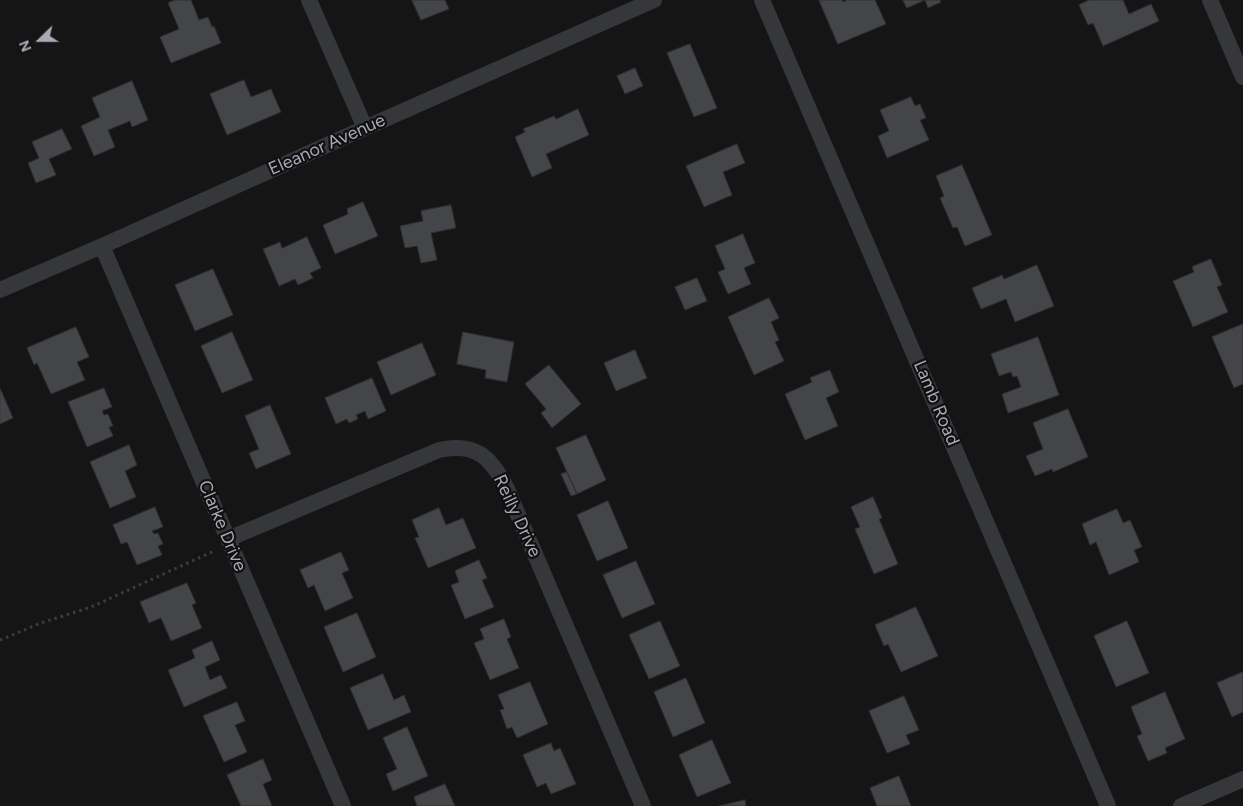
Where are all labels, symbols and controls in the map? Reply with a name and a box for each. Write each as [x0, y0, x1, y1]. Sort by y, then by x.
north arrow [15, 15, 65, 65]
text: N [16, 38, 36, 54]
street label: Eleanor Avenue [265, 110, 389, 180]
street label: Lamb Road [908, 357, 964, 449]
street label: Reilly Drive [488, 471, 546, 561]
street label: Clarke Drive [193, 477, 251, 575]

